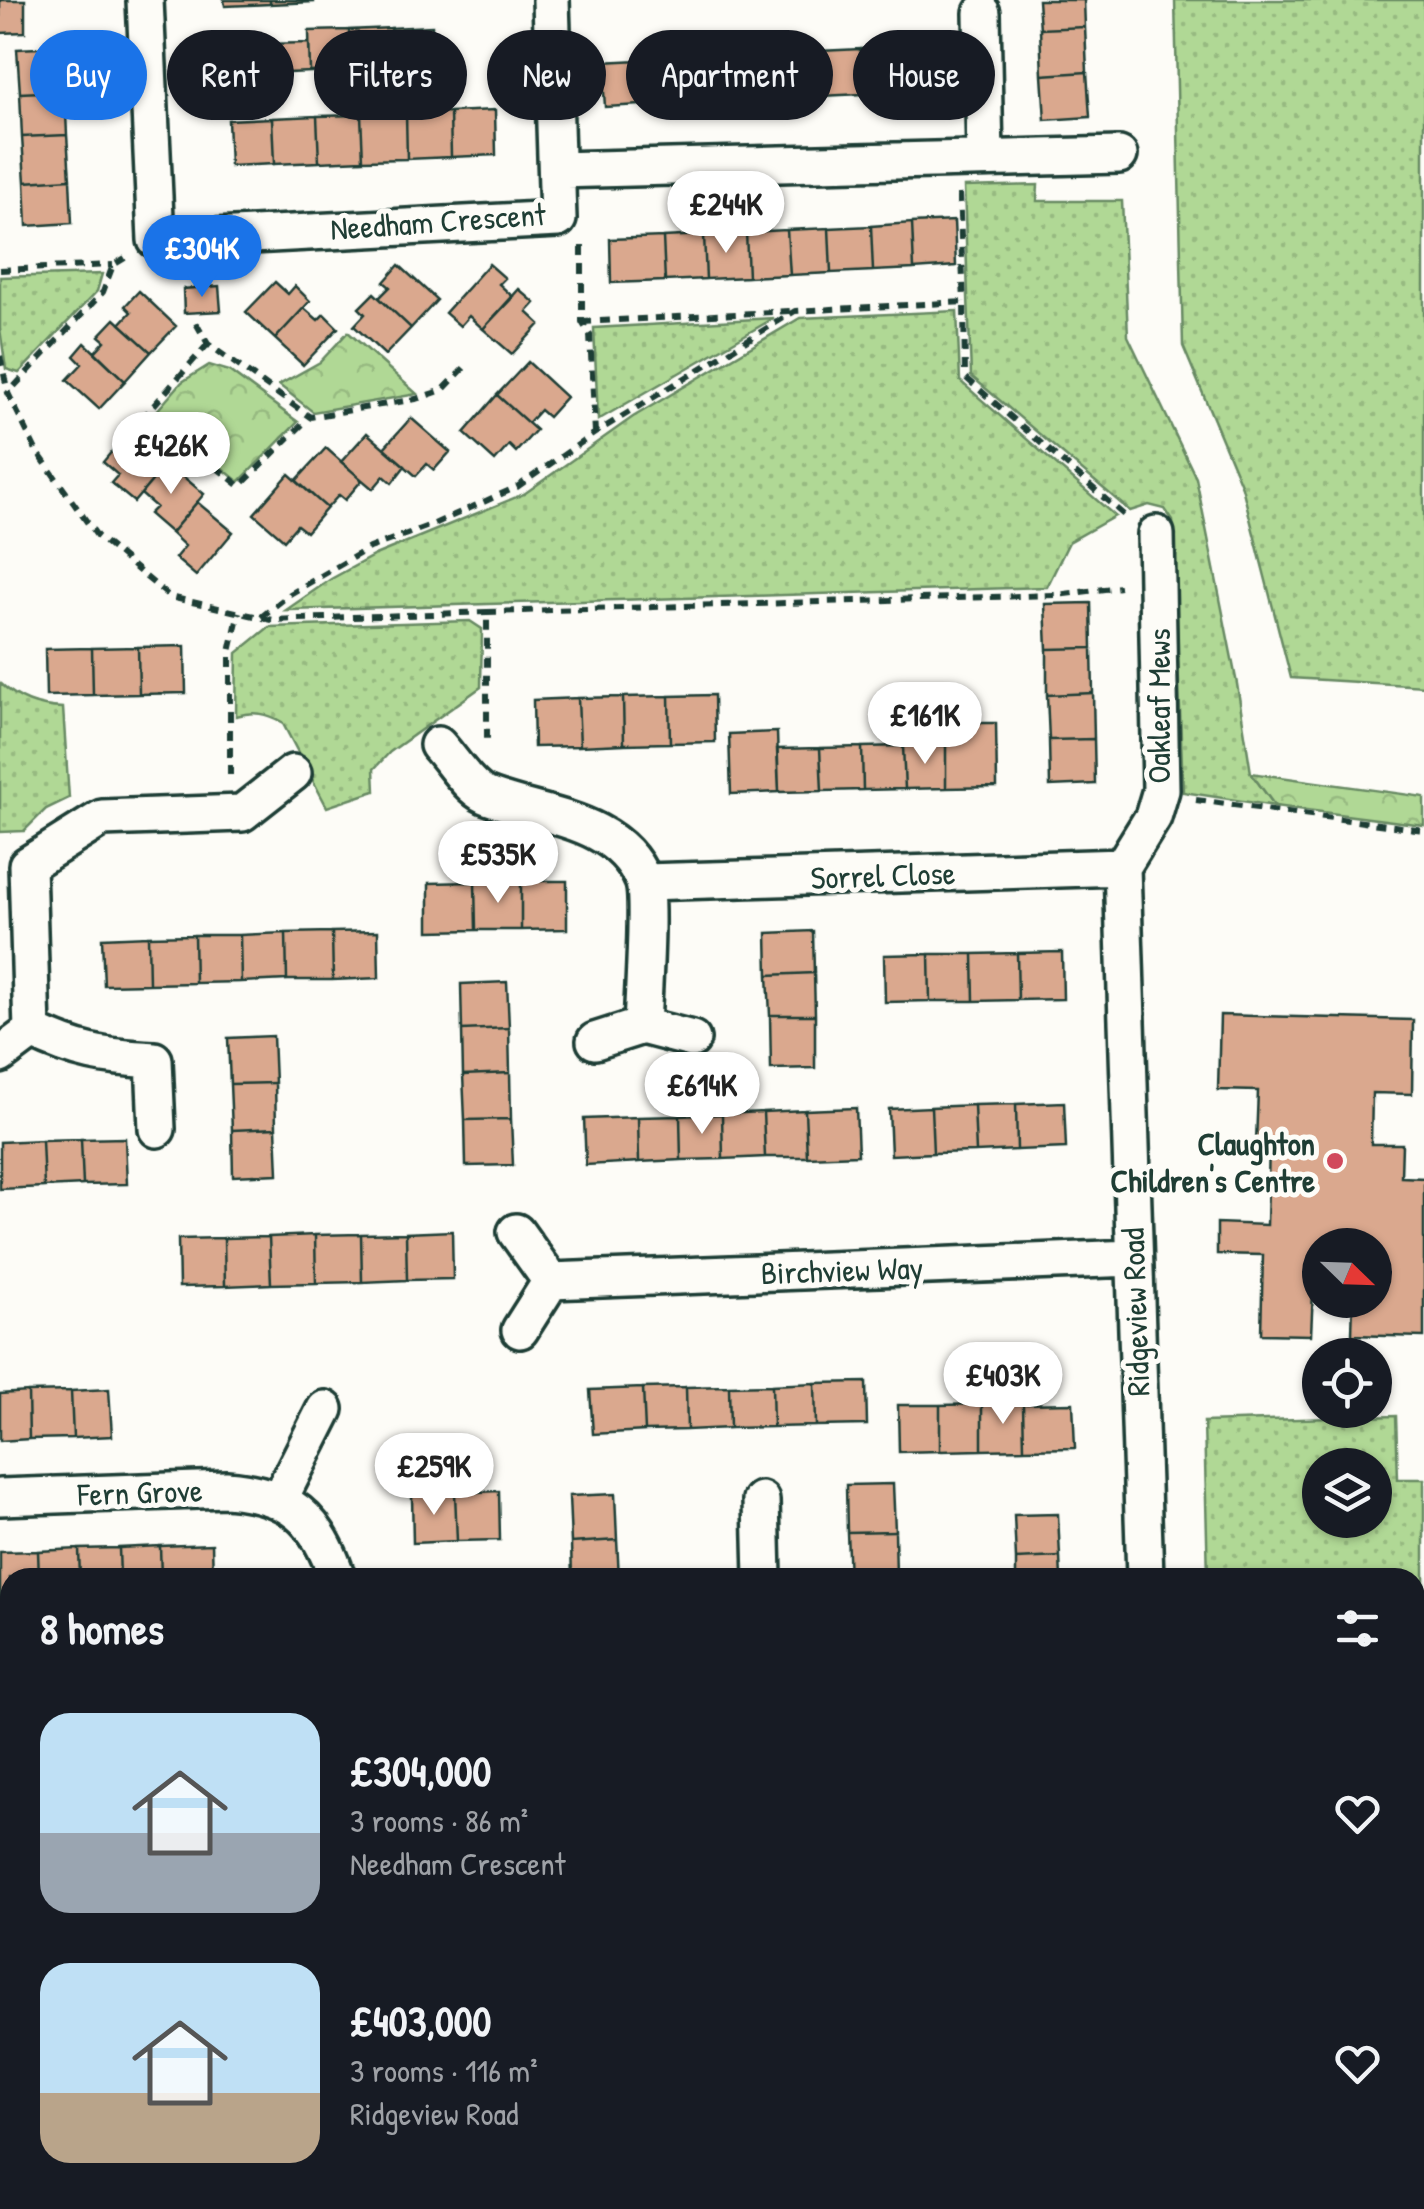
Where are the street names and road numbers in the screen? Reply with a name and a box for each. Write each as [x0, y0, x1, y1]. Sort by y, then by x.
street label: Needham Crescent [329, 192, 548, 250]
street label: Oakleaf Mews [1137, 628, 1180, 784]
street label: Sorrel Close [810, 851, 956, 899]
street label: Ridgeview Road [1111, 1227, 1159, 1397]
street label: Birchview Way [760, 1246, 924, 1294]
street label: Fern Grove [76, 1468, 203, 1516]

